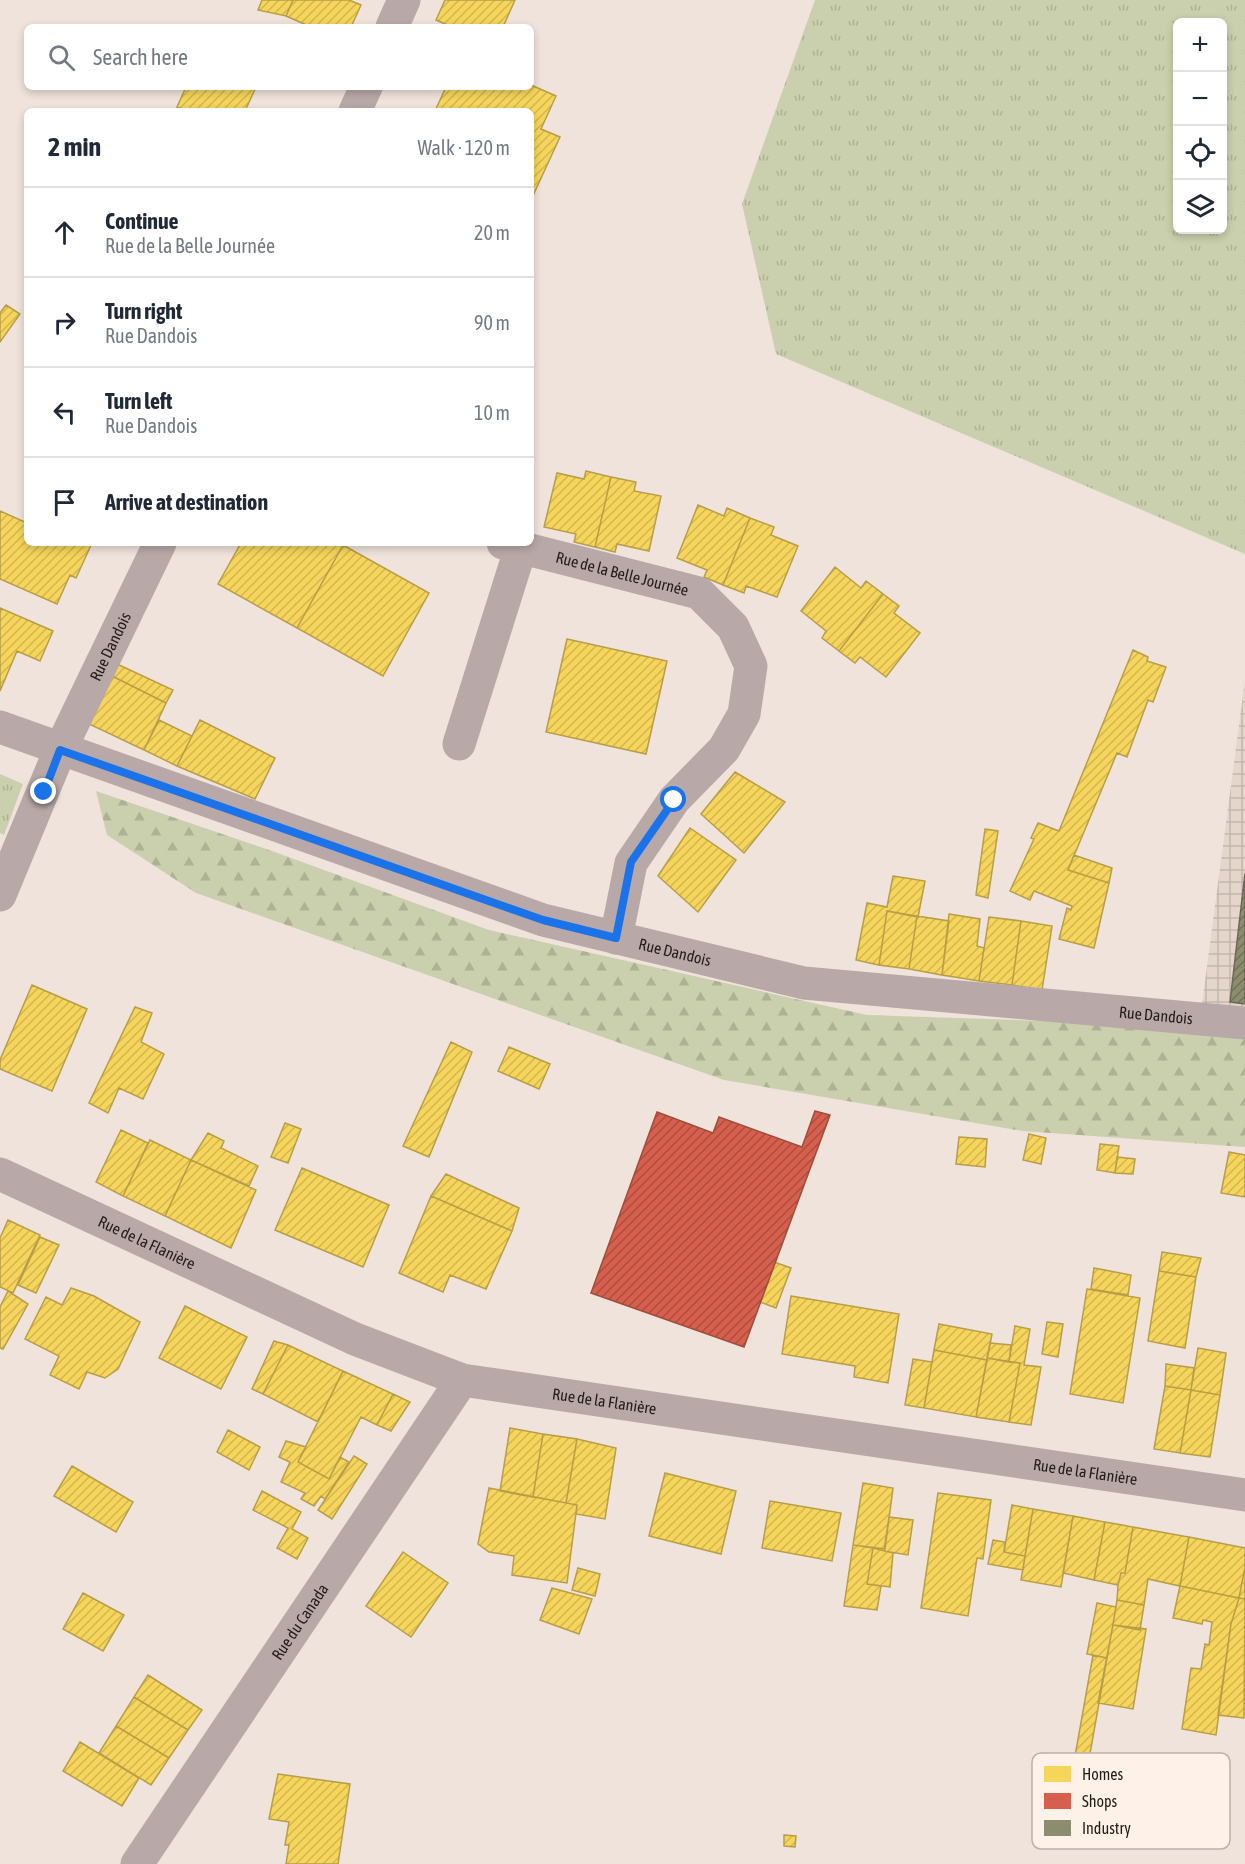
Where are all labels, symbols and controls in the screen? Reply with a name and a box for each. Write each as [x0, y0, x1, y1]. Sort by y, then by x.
map controls [1173, 18, 1227, 234]
button: + [1173, 18, 1227, 72]
search box [24, 24, 534, 90]
icon: search [45, 41, 78, 74]
text: Search here [93, 44, 188, 70]
button: − [1173, 72, 1227, 126]
button: locate [1173, 126, 1227, 180]
text: 2 min [48, 132, 101, 162]
text: Walk · 120 m [418, 136, 510, 159]
button: layers [1173, 180, 1227, 234]
text: Continue [105, 208, 179, 234]
icon: ahead [48, 216, 81, 249]
text: 20 m [474, 221, 510, 244]
text: Rue de la Belle Journée [105, 234, 275, 257]
text: Turn right [105, 298, 182, 324]
icon: right [48, 306, 81, 339]
text: 90 m [474, 311, 510, 334]
text: Rue Dandois [105, 324, 197, 347]
text: Turn left [105, 388, 172, 414]
icon: left [48, 396, 81, 429]
text: 10 m [474, 401, 510, 424]
text: Rue Dandois [105, 414, 197, 437]
icon: arrive [48, 486, 81, 519]
text: Arrive at destination [105, 489, 268, 515]
street label: Rue de la Belle Journée [554, 548, 690, 599]
street label: Rue Dandois [86, 609, 134, 684]
route end [30, 778, 56, 804]
route start [660, 786, 686, 812]
street label: Rue Dandois [637, 934, 713, 969]
street label: Rue Dandois [1118, 1003, 1194, 1027]
street label: Rue de la Flanière [95, 1212, 198, 1273]
street label: Rue de la Flanière [551, 1384, 658, 1417]
street label: Rue de la Flanière [1032, 1455, 1139, 1488]
street label: Rue du Canada [268, 1580, 332, 1663]
legend [1032, 1753, 1230, 1849]
text: Homes [1082, 1765, 1124, 1783]
text: Shops [1082, 1792, 1118, 1811]
text: Industry [1082, 1819, 1131, 1838]

